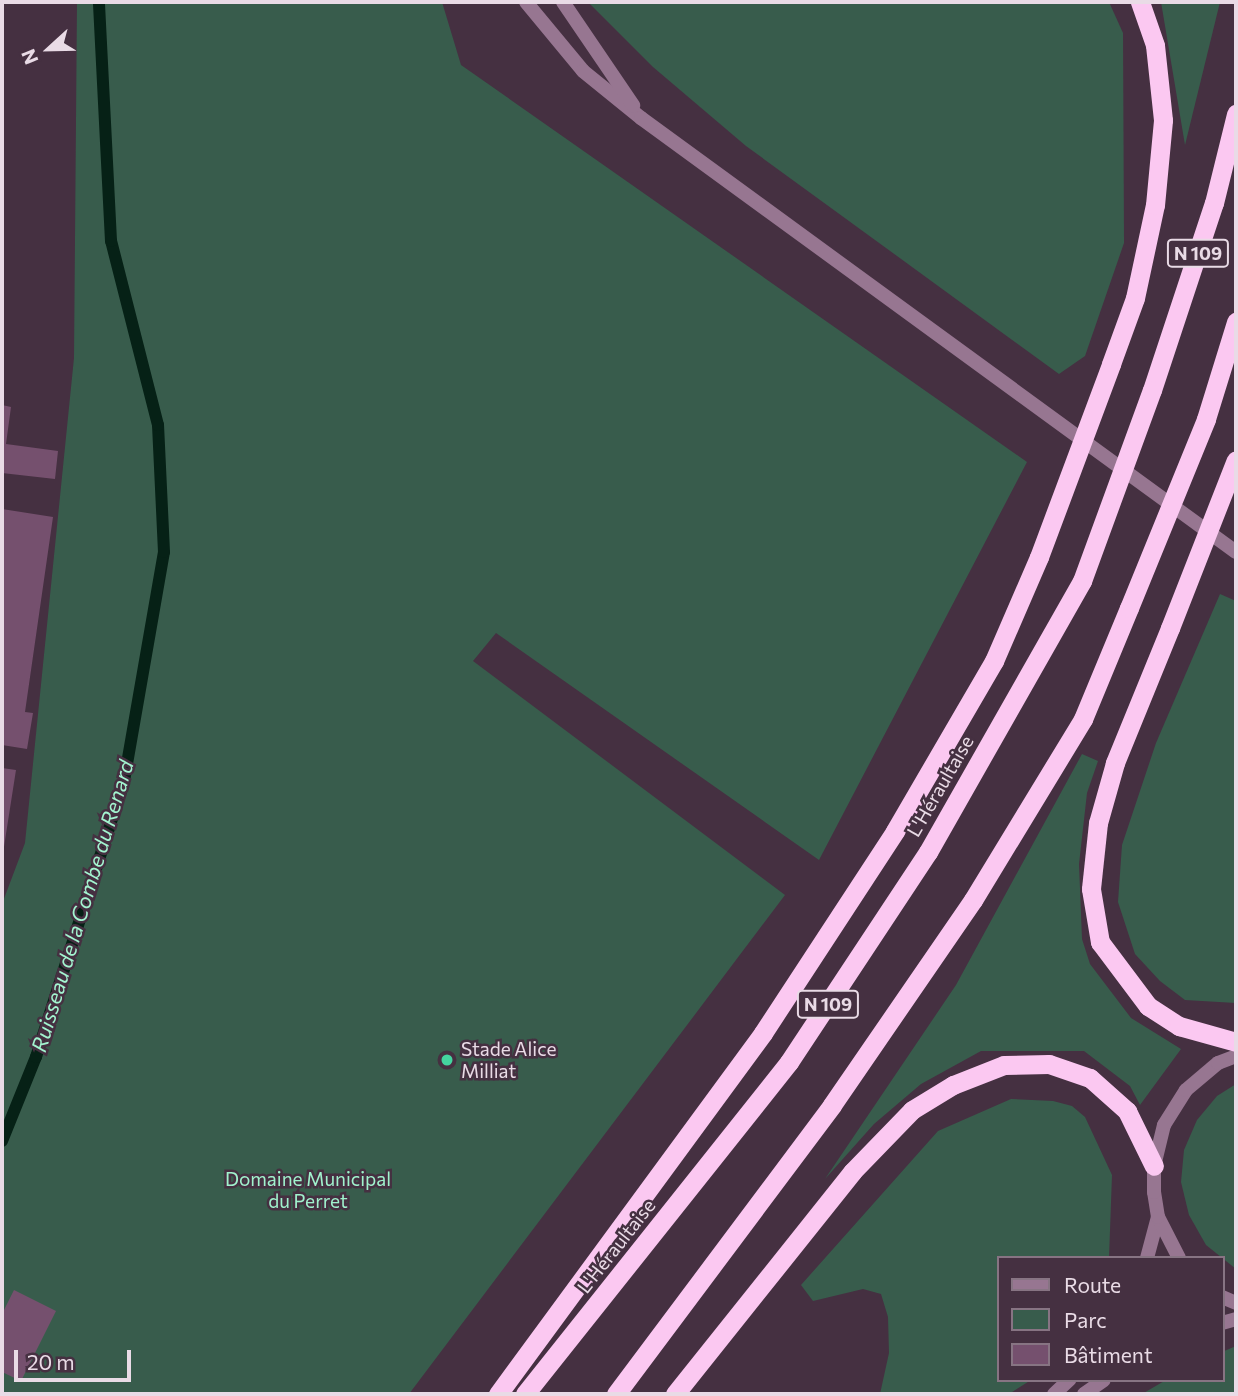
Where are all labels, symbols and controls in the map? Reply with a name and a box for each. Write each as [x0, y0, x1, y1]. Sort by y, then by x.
north arrow [14, 14, 84, 84]
text: N [16, 46, 42, 68]
road number: N 109 [1166, 239, 1230, 268]
street label: L'Héraultaise [902, 731, 978, 841]
water label: Ruisseau de la Combe du Renard [26, 757, 138, 1055]
road number: N 109 [796, 989, 860, 1018]
place label: Stade Alice Milliat [461, 1038, 557, 1082]
marker: Stade Alice Milliat [439, 1052, 455, 1068]
park label: Domaine Municipal du Perret [225, 1168, 391, 1212]
street label: L'Héraultaise [572, 1194, 660, 1298]
legend [996, 1256, 1224, 1382]
text: Route [1064, 1272, 1121, 1297]
text: Parc [1064, 1307, 1107, 1332]
scale bar [18, 1336, 135, 1380]
text: Bâtiment [1064, 1342, 1153, 1367]
text: 20 m [27, 1349, 75, 1374]

